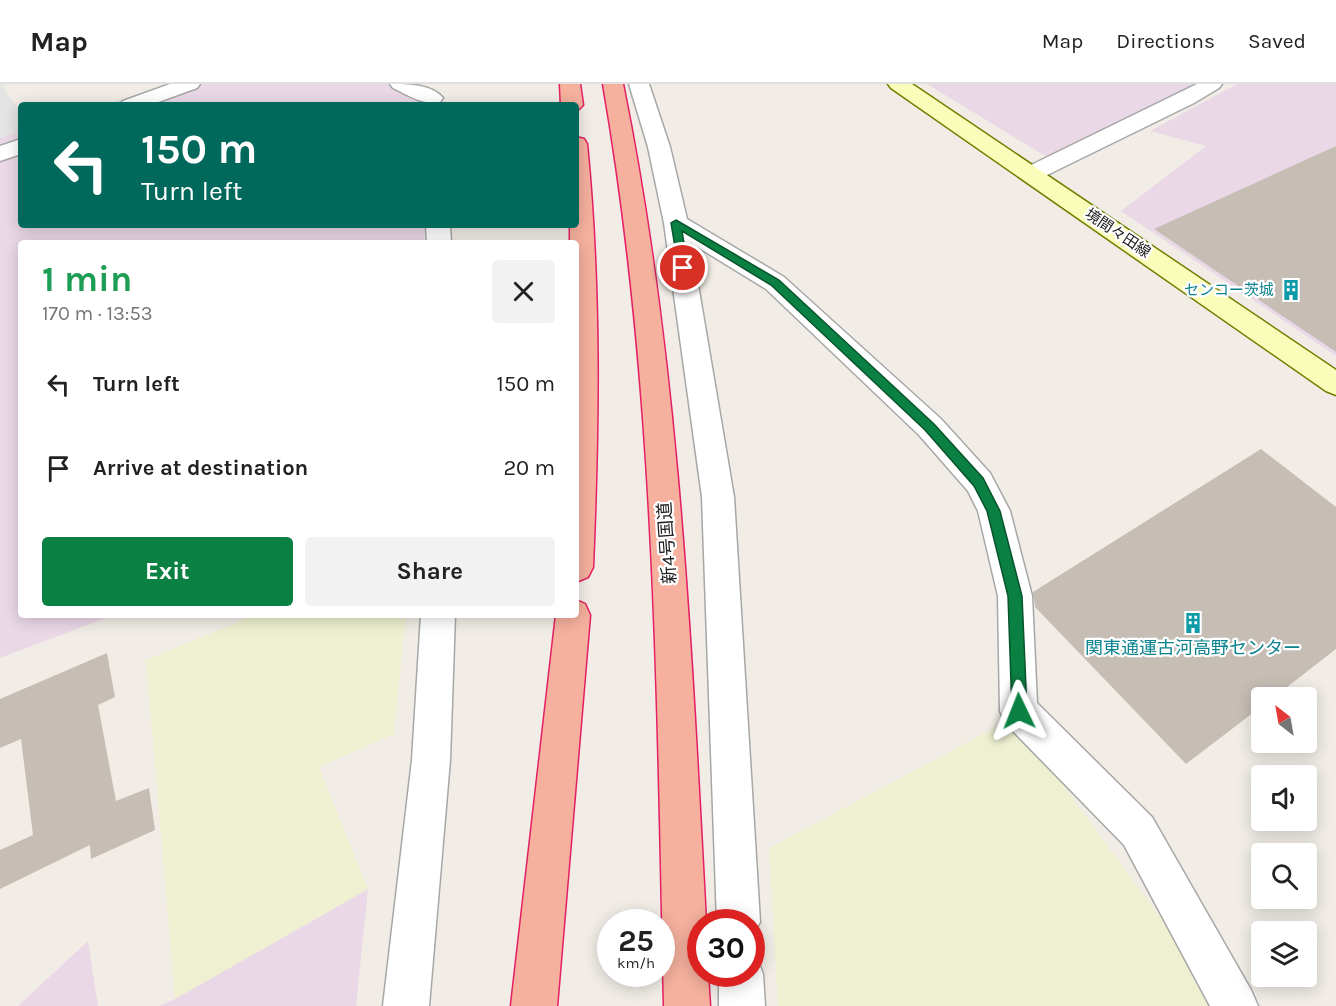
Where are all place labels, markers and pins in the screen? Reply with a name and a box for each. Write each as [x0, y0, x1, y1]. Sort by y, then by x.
pin [657, 242, 708, 293]
building icon: センコー茨城 [1279, 278, 1303, 302]
place label: センコー茨城 [1184, 281, 1274, 299]
building icon: 関東通運古河高野センター [1181, 611, 1205, 635]
place label: 関東通運古河高野センター [1085, 637, 1301, 659]

